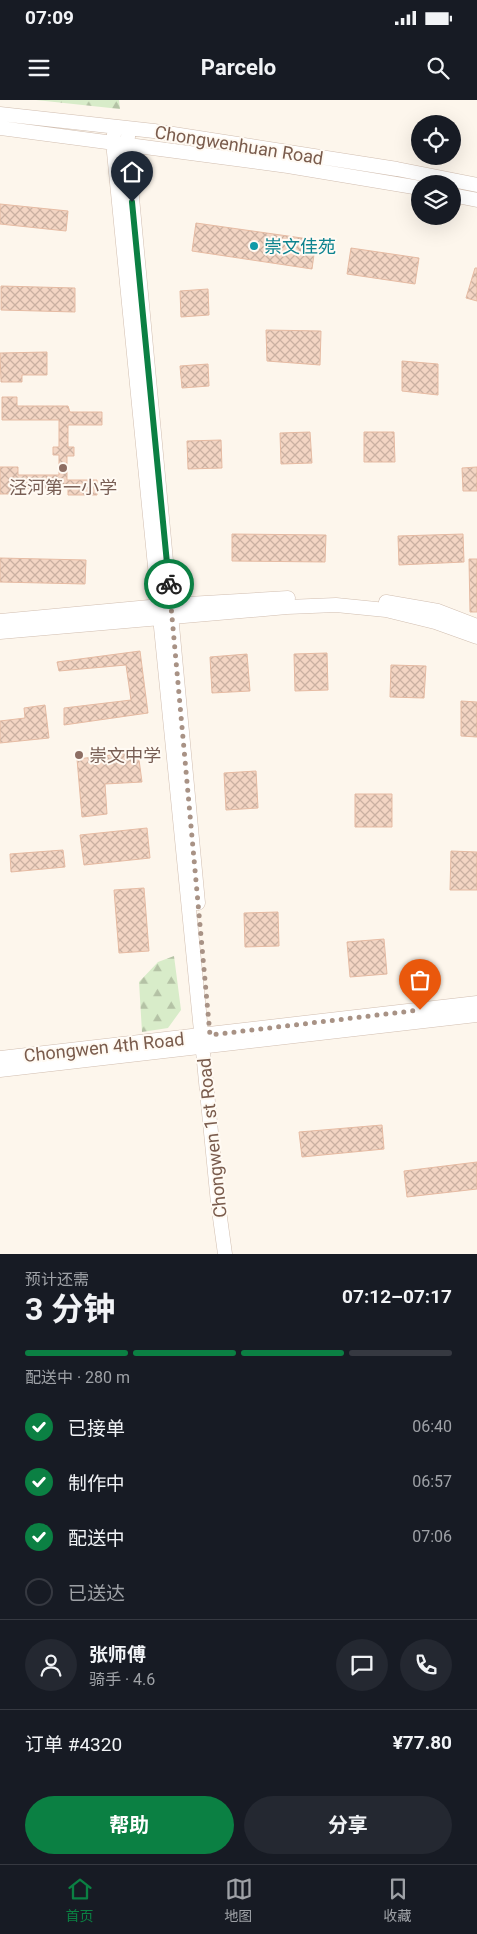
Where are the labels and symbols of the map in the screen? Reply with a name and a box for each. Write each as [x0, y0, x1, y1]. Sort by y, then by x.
street label: Chongwenhuan Road [153, 121, 325, 169]
pin [111, 151, 153, 202]
place label: 崇文佳苑 [264, 236, 336, 257]
marker: 崇文佳苑 [248, 240, 260, 252]
marker: 泾河第一小学 [57, 462, 69, 474]
place label: 泾河第一小学 [9, 477, 117, 498]
courier [144, 559, 194, 609]
place label: 崇文中学 [89, 745, 161, 766]
marker: 崇文中学 [73, 749, 85, 761]
pin [399, 959, 441, 1010]
street label: Chongwen 4th Road [23, 1028, 185, 1066]
street label: Chongwen 1st Road [193, 1057, 231, 1219]

